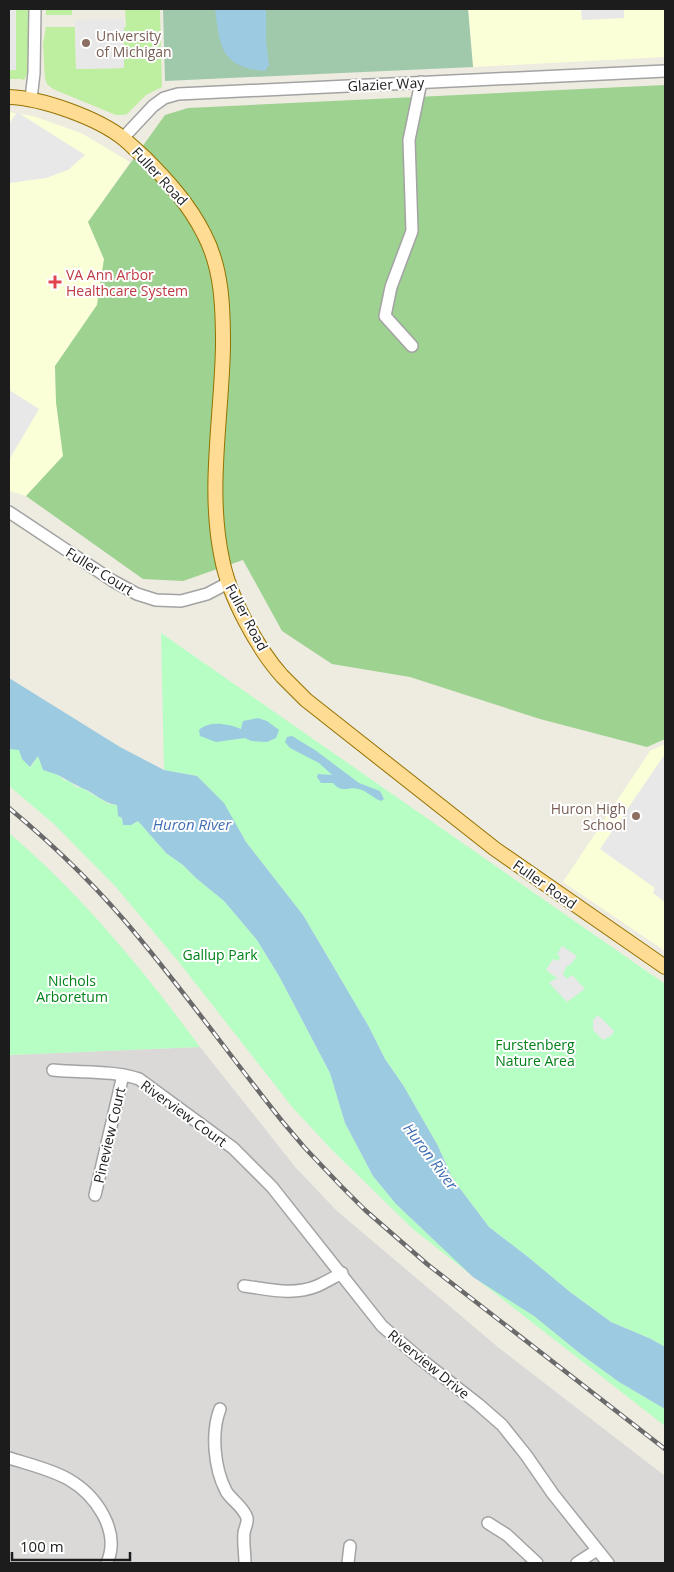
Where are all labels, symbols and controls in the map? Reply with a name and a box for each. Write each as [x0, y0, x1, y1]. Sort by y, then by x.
place label: University of Michigan [96, 26, 172, 61]
marker: University of Michigan [80, 37, 92, 49]
street label: Glazier Way [347, 72, 426, 95]
street label: Fuller Road [128, 143, 192, 209]
place label: VA Ann Arbor Healthcare System [66, 265, 188, 300]
marker: VA Ann Arbor Healthcare System [48, 275, 62, 289]
street label: Fuller Court [62, 543, 138, 599]
street label: Fuller Road [221, 580, 273, 654]
place label: Huron High School [551, 799, 626, 834]
marker: Huron High School [630, 810, 642, 822]
water label: Huron River [153, 814, 232, 834]
street label: Fuller Road [509, 855, 581, 913]
park label: Gallup Park [182, 945, 258, 964]
park label: Nichols Arboretum [36, 971, 108, 1006]
park label: Furstenberg Nature Area [495, 1035, 575, 1070]
street label: Riverview Court [137, 1075, 231, 1151]
street label: Pineview Court [89, 1085, 129, 1185]
water label: Huron River [399, 1119, 463, 1194]
street label: Riverview Drive [384, 1325, 474, 1403]
scale bar [12, 1530, 130, 1562]
text: 100 m [20, 1536, 64, 1556]

